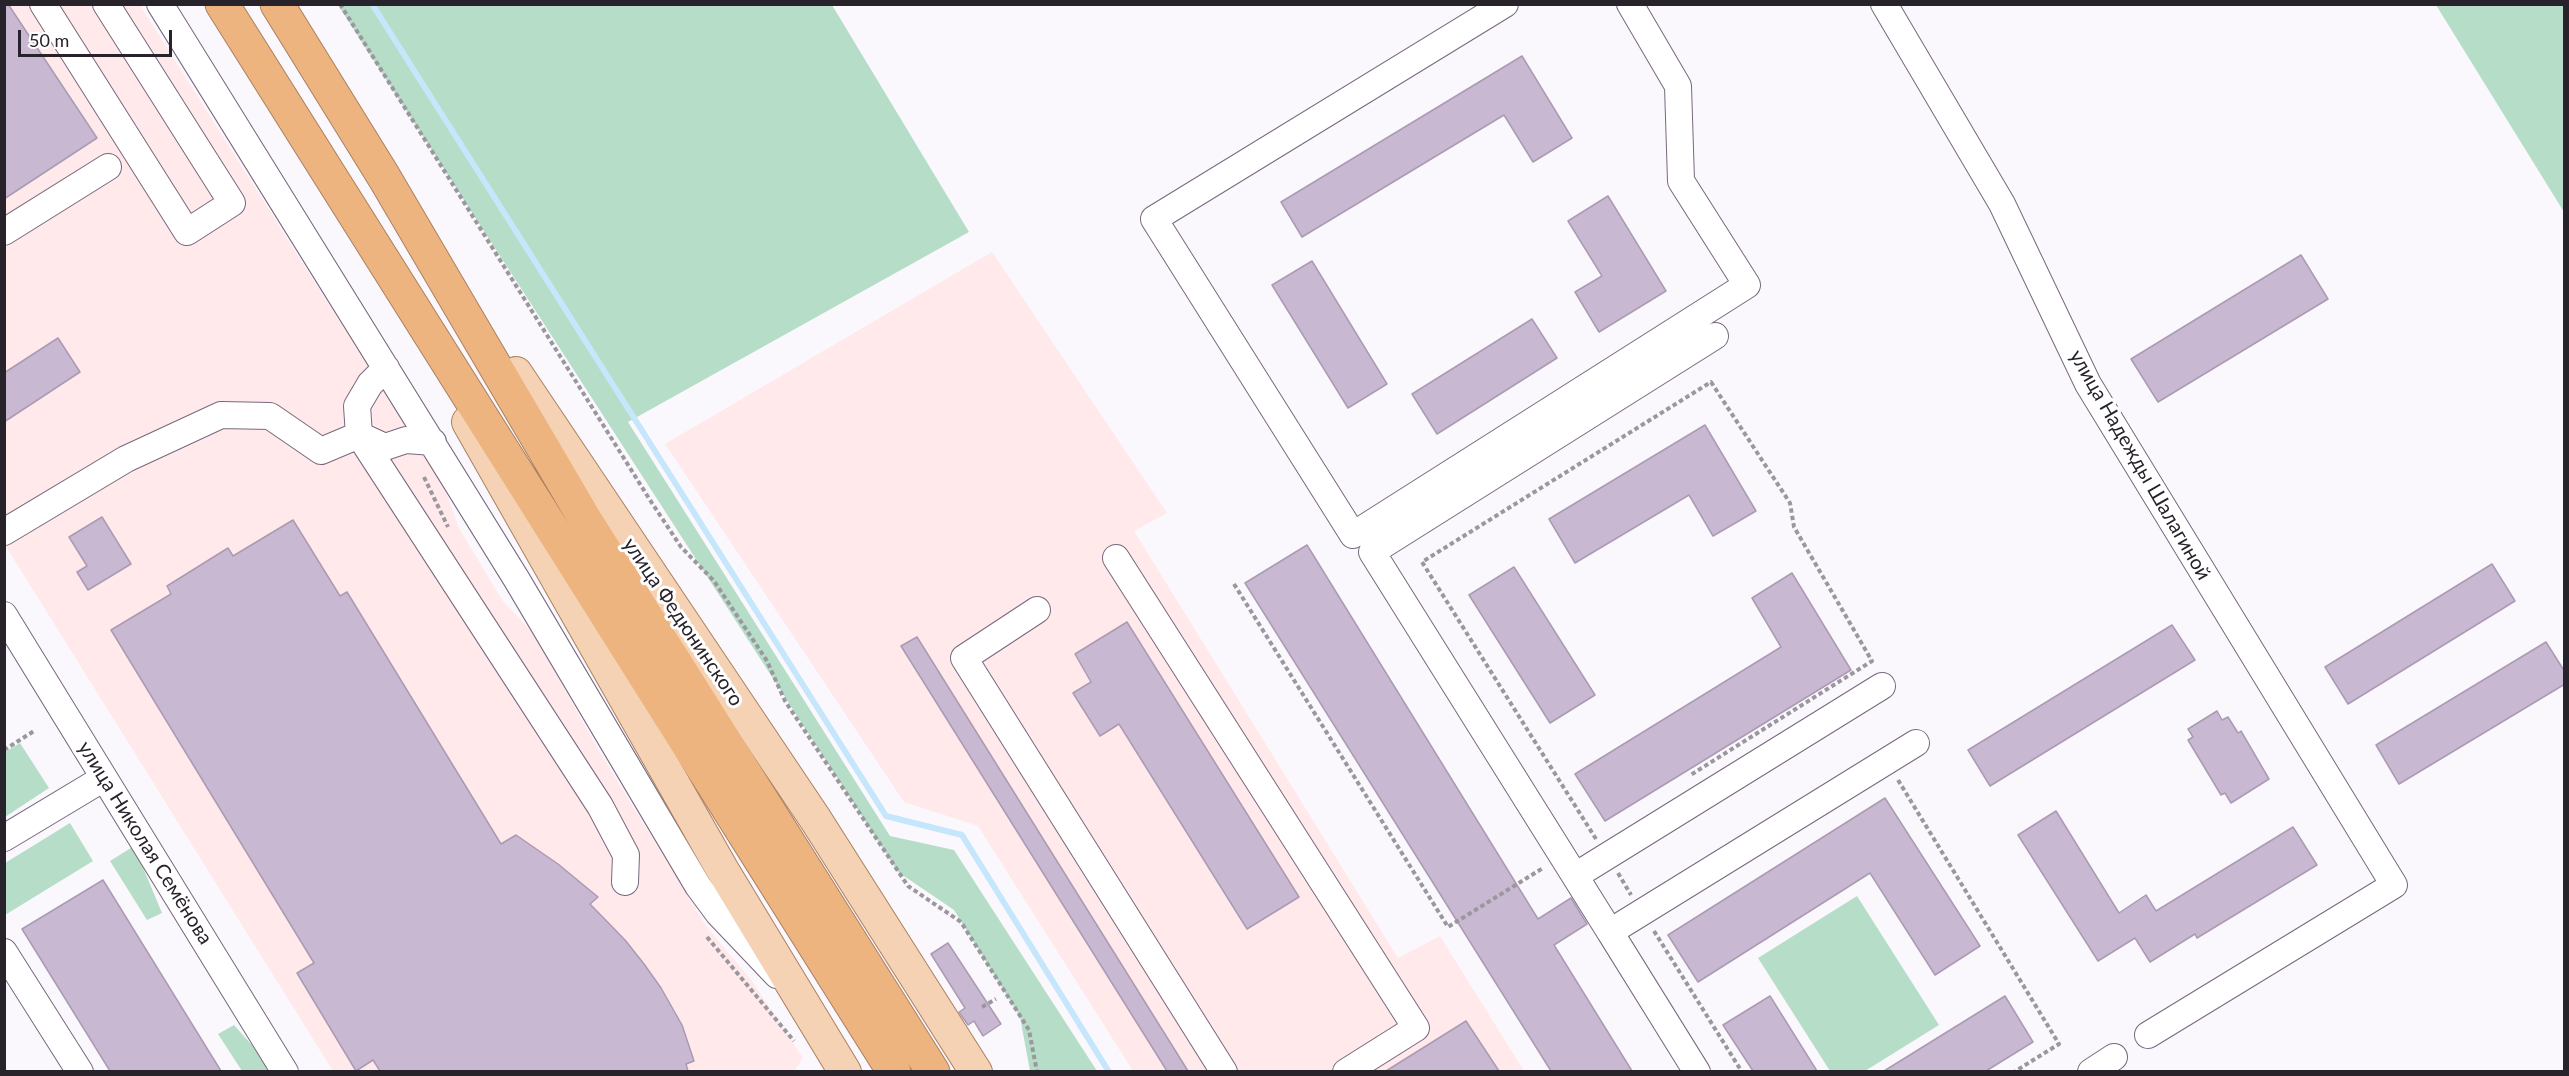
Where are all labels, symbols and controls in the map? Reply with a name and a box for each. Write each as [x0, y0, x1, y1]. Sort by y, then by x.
scale bar [21, 18, 176, 56]
text: 50 m [29, 29, 69, 51]
street label: улица Надежды Шалагиной [2064, 346, 2216, 584]
street label: улица Федюнинского [618, 533, 748, 711]
street label: улица Николая Семёнова [73, 737, 217, 949]

